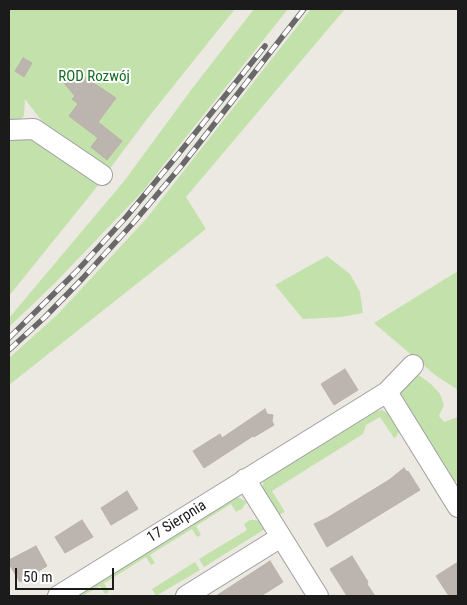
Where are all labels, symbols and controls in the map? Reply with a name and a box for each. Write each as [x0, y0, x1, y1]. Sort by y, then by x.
park label: ROD Rozwój [58, 68, 130, 86]
street label: 17 Sierpnia [144, 497, 210, 547]
scale bar [18, 558, 116, 590]
text: 50 m [23, 568, 53, 586]

